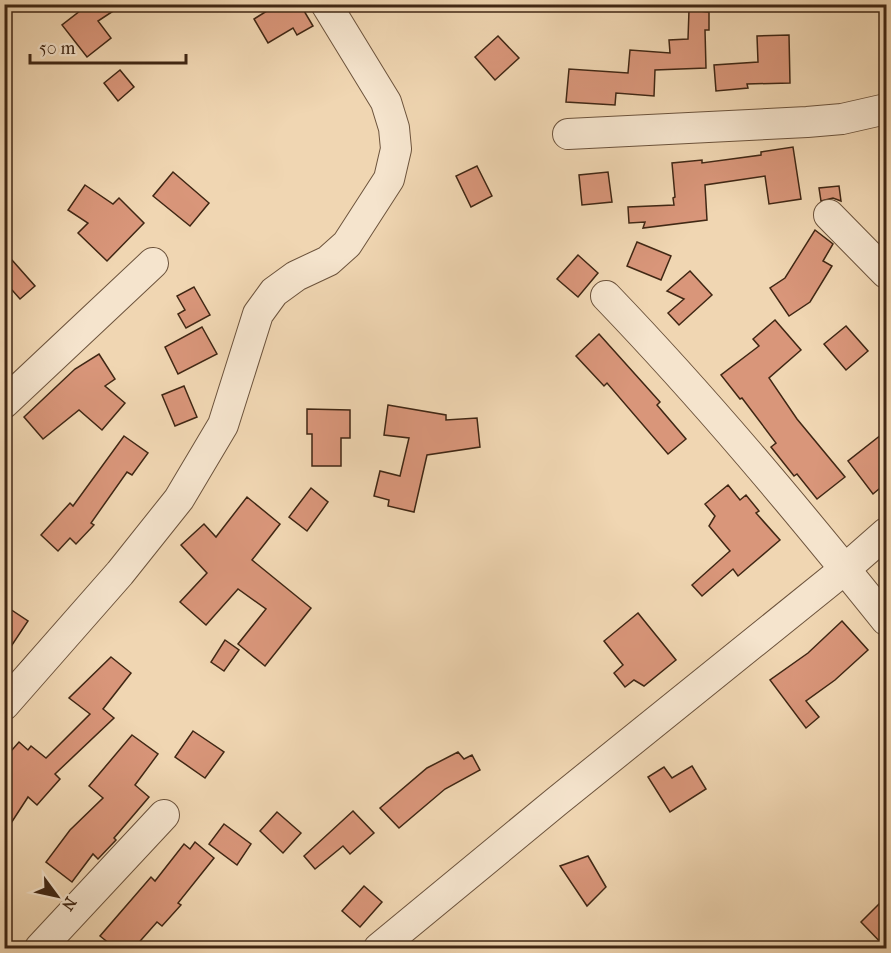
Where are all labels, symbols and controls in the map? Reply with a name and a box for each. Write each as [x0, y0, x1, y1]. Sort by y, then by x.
scale bar [30, 27, 186, 65]
text: 50 m [39, 38, 76, 59]
north arrow [27, 866, 87, 926]
text: N [57, 894, 80, 915]

